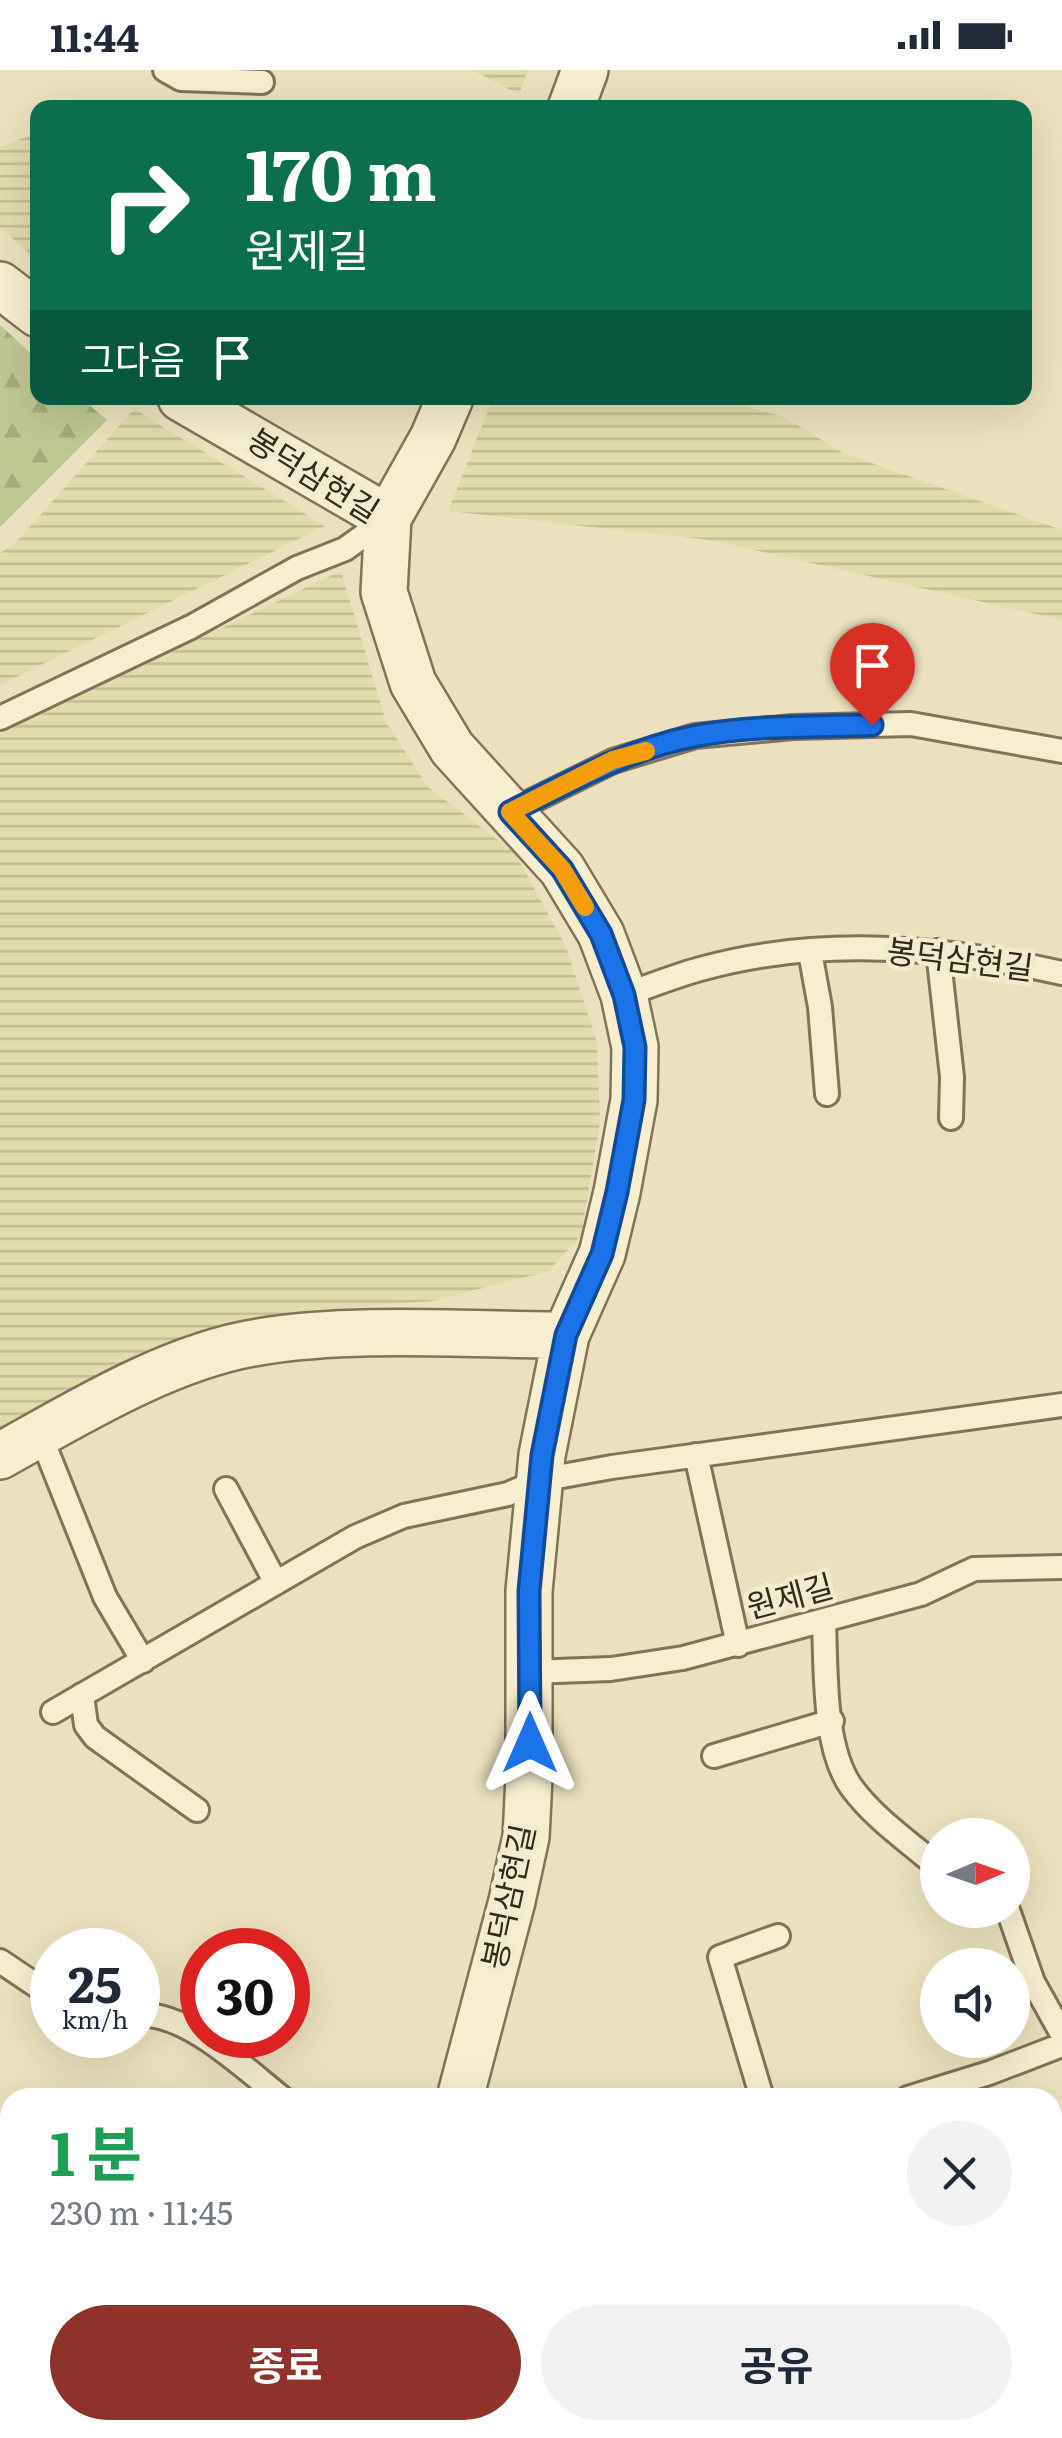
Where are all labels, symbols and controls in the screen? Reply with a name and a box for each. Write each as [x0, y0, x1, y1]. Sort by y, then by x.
text: 11:44 [50, 7, 139, 64]
text: 170 m [245, 119, 437, 223]
icon: right [80, 140, 210, 270]
text: 원제길 [245, 214, 369, 281]
text: 그다음 [80, 329, 185, 386]
icon: arrive [205, 330, 260, 385]
street label: 봉덕삼현길 [239, 414, 390, 533]
pin [830, 623, 915, 726]
icon: arrive [845, 638, 900, 693]
street label: 봉덕삼현길 [884, 924, 1036, 990]
street label: 원제길 [740, 1559, 838, 1629]
position arrow [478, 1691, 582, 1795]
north arrow [920, 1818, 1030, 1928]
map controls [920, 1818, 1030, 2058]
street label: 봉덕삼현길 [467, 1819, 545, 1973]
speed limit sign: 30 [180, 1928, 310, 2058]
text: 25 [68, 1944, 122, 2018]
button: sound [920, 1948, 1030, 2058]
text: km/h [62, 2000, 128, 2037]
text: 1 분 [50, 2105, 142, 2194]
button: close [907, 2121, 1012, 2226]
text: 230 m · 11:45 [50, 2187, 233, 2235]
button: 종료 [50, 2305, 521, 2420]
button: 공유 [541, 2305, 1012, 2420]

